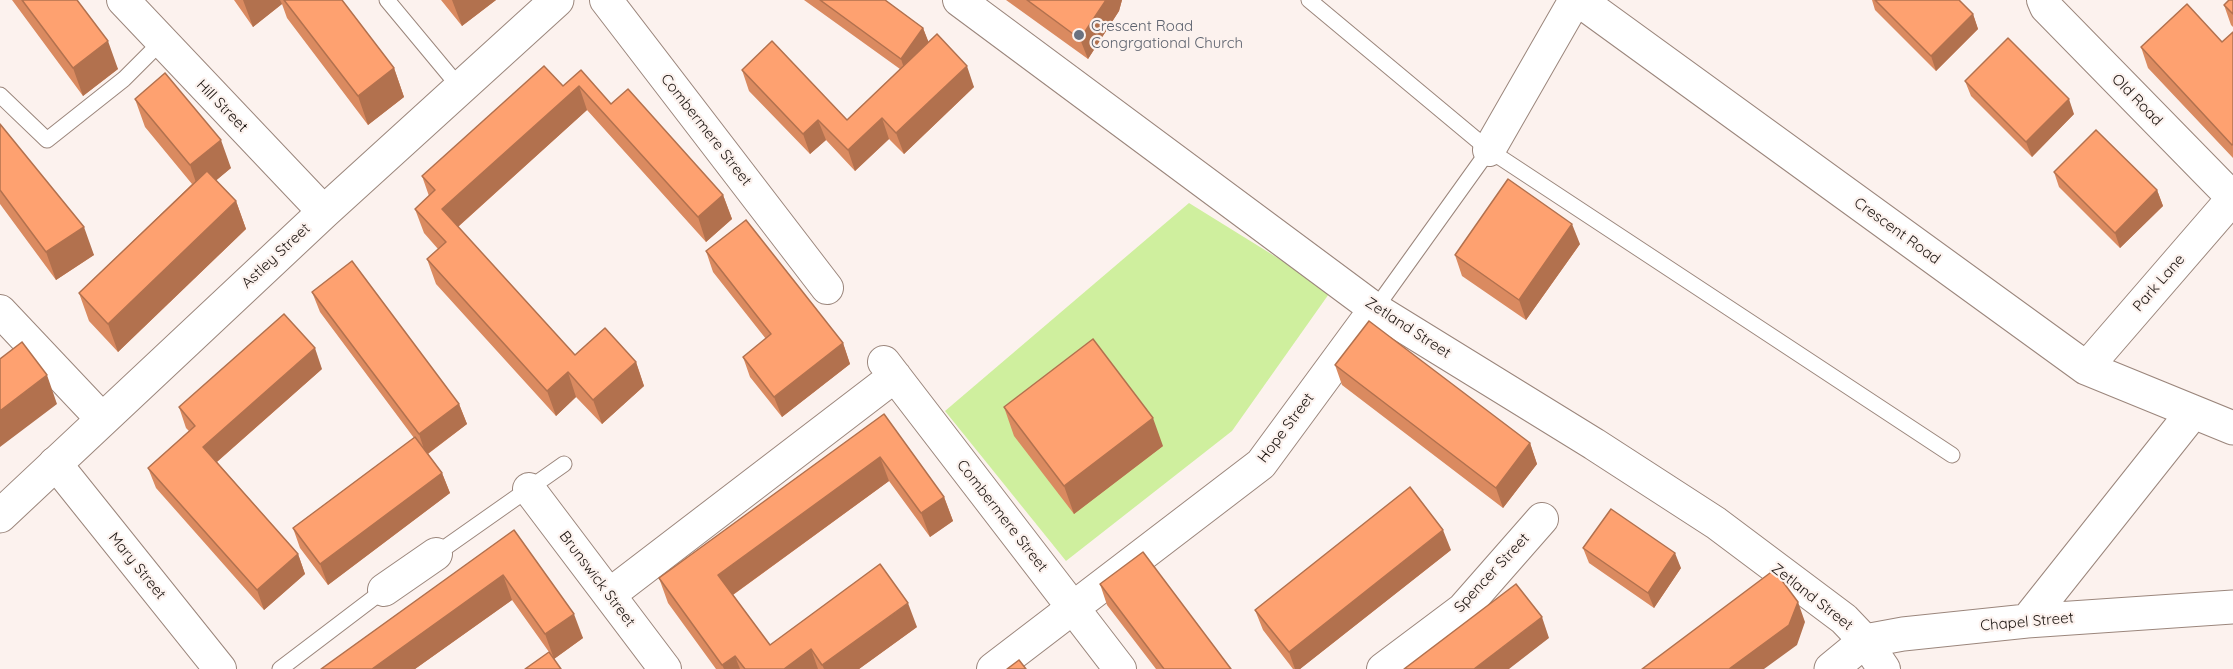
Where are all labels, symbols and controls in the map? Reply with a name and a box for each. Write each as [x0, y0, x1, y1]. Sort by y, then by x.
place label: Crescent Road Congrgational Church [1091, 17, 1243, 52]
marker: Crescent Road Congrgational Church [1072, 28, 1086, 42]
street label: Combermere Street [657, 70, 755, 190]
street label: Old Road [2108, 70, 2166, 130]
street label: Hill Street [193, 76, 251, 136]
street label: Crescent Road [1850, 194, 1944, 268]
street label: Astley Street [238, 220, 314, 292]
street label: Park Lane [2129, 251, 2189, 315]
street label: Zetland Street [1362, 294, 1454, 362]
street label: Hope Street [1254, 390, 1318, 466]
street label: Combermere Street [953, 456, 1051, 576]
street label: Brunswick Street [555, 528, 639, 630]
street label: Mary Street [105, 529, 169, 603]
street label: Spencer Street [1451, 530, 1533, 616]
street label: Zetland Street [1768, 560, 1856, 634]
street label: Chapel Street [1980, 609, 2074, 635]

